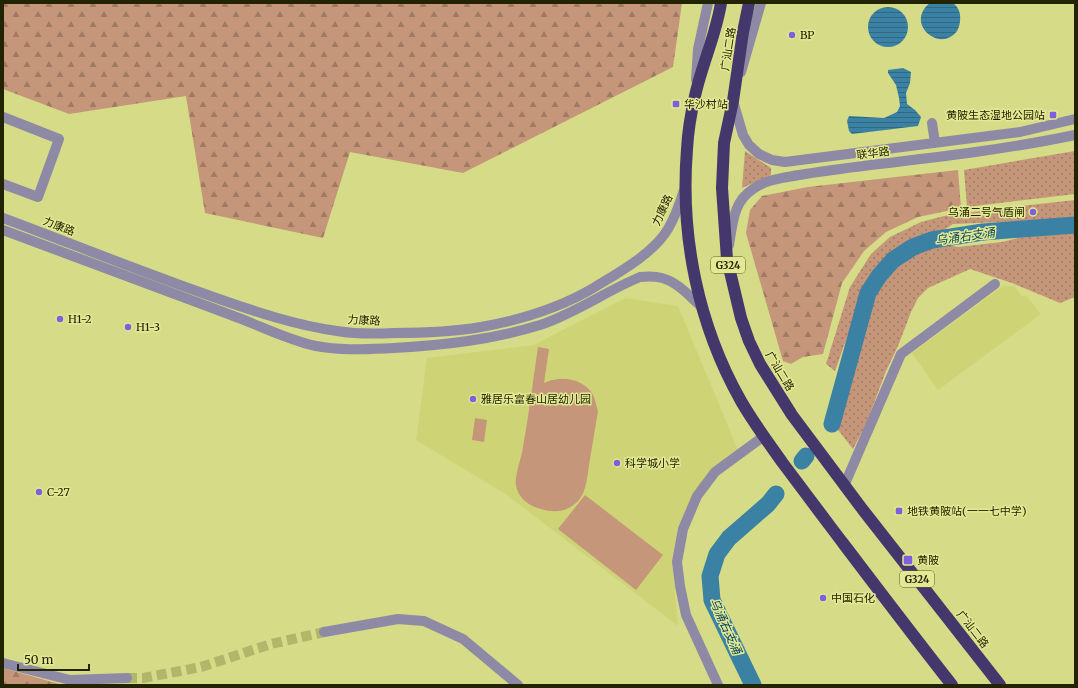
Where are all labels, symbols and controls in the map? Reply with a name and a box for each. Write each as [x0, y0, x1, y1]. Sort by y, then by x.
street label: 广汕二路 [718, 26, 738, 72]
place label: BP [800, 28, 814, 42]
marker: BP [787, 30, 797, 40]
place label: 华沙村站 [684, 97, 728, 111]
marker: 华沙村站 [671, 99, 681, 109]
place label: 黄陂生态湿地公园站 [946, 108, 1045, 122]
marker: 黄陂生态湿地公园站 [1048, 110, 1058, 120]
street label: 联华路 [856, 144, 890, 162]
street label: 力康路 [649, 192, 675, 228]
place label: 乌涌二号气盾闸 [948, 205, 1025, 219]
marker: 乌涌二号气盾闸 [1028, 207, 1038, 217]
street label: 力康路 [41, 214, 77, 238]
water label: 乌涌右支涌 [934, 224, 998, 248]
road number: G324 [711, 257, 745, 273]
place label: H1-2 [68, 312, 92, 326]
street label: 力康路 [347, 312, 381, 328]
marker: H1-2 [55, 314, 65, 324]
place label: H1-3 [136, 320, 160, 334]
marker: H1-3 [123, 322, 133, 332]
street label: 广汕二路 [763, 349, 797, 393]
place label: 雅居乐富春山居幼儿园 [481, 392, 591, 406]
marker: 雅居乐富春山居幼儿园 [468, 394, 478, 404]
place label: 科学城小学 [625, 456, 680, 470]
marker: 科学城小学 [612, 458, 622, 468]
place label: C-27 [47, 485, 70, 499]
marker: C-27 [34, 487, 44, 497]
place label: 地铁黄陂站(一一七中学) [907, 504, 1026, 518]
marker: 地铁黄陂站(一一七中学) [894, 506, 904, 516]
place label: 黄陂 [917, 553, 939, 567]
marker: 黄陂 [902, 554, 914, 566]
road number: G324 [900, 571, 934, 587]
place label: 中国石化 [831, 591, 875, 605]
marker: 中国石化 [818, 593, 828, 603]
water label: 乌涌右支涌 [707, 596, 746, 658]
street label: 广汕二路 [954, 607, 992, 651]
scale bar [18, 646, 89, 672]
text: 50 m [24, 652, 53, 667]

